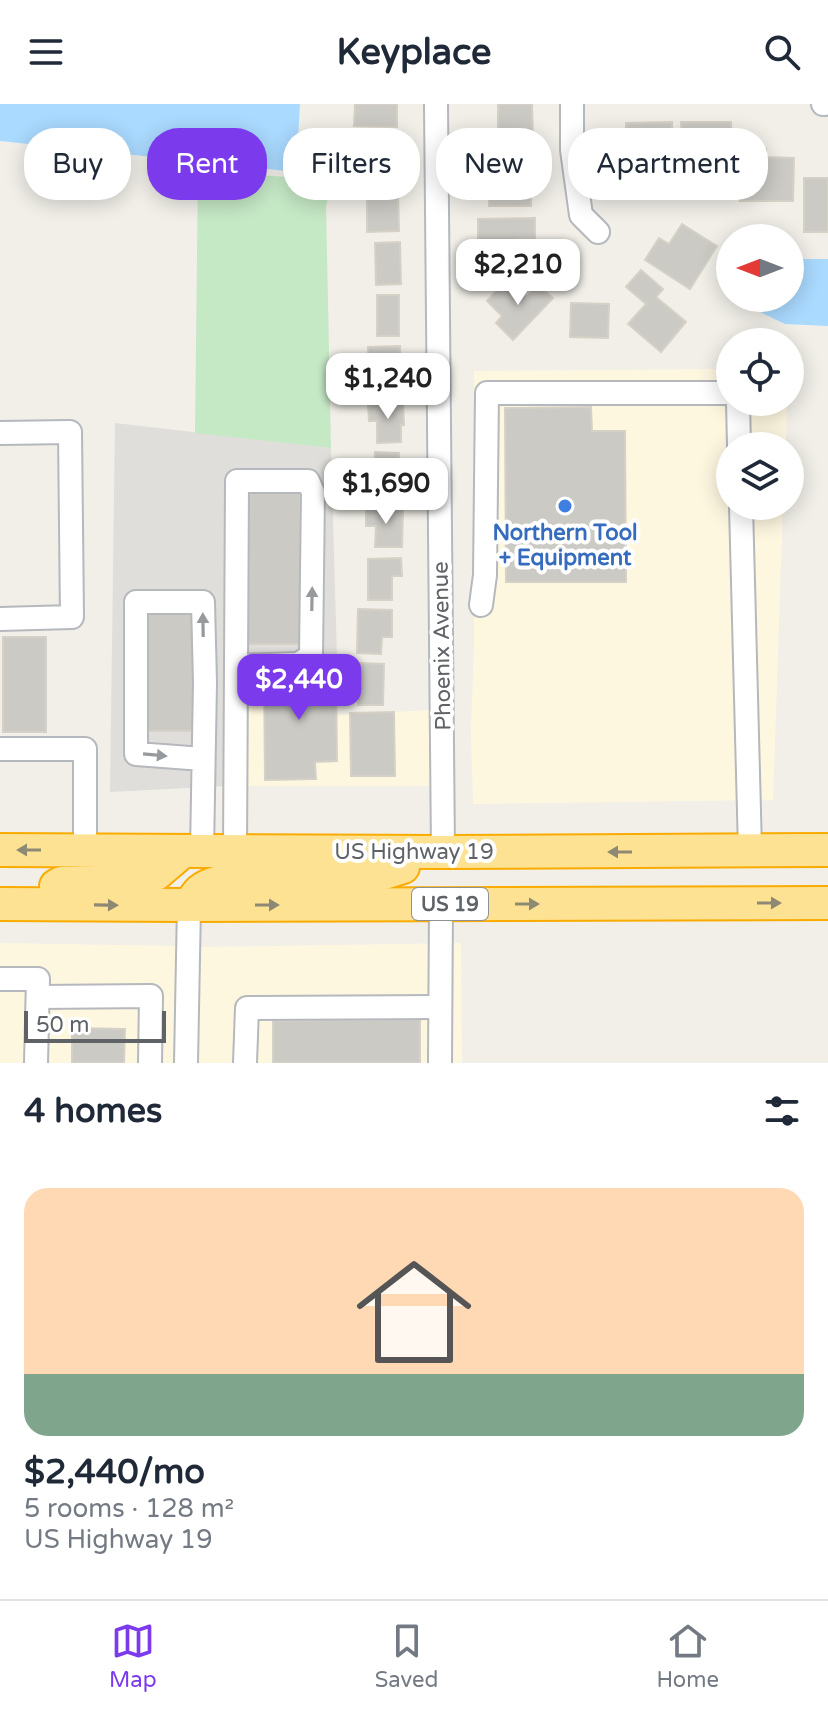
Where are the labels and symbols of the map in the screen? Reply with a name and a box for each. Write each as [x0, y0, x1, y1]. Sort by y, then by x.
north arrow [716, 224, 804, 312]
pin: $2,210 [453, 239, 583, 307]
pin: $1,240 [323, 353, 453, 421]
pin: $1,690 [321, 458, 451, 526]
marker: Northern Tool + Equipment [556, 497, 574, 515]
place label: Northern Tool + Equipment [492, 520, 638, 571]
street label: Phoenix Avenue [428, 561, 456, 731]
one-way arrow [305, 586, 318, 611]
one-way arrow [197, 612, 209, 637]
pin: $2,440 [234, 654, 364, 722]
one-way arrow [143, 749, 168, 762]
street label: US Highway 19 [334, 839, 494, 865]
one-way arrow [16, 844, 41, 856]
one-way arrow [607, 846, 632, 858]
road number: US 19 [412, 888, 488, 920]
one-way arrow [757, 897, 782, 909]
one-way arrow [94, 898, 119, 911]
one-way arrow [515, 898, 540, 910]
one-way arrow [255, 899, 280, 911]
scale bar [24, 1007, 166, 1043]

